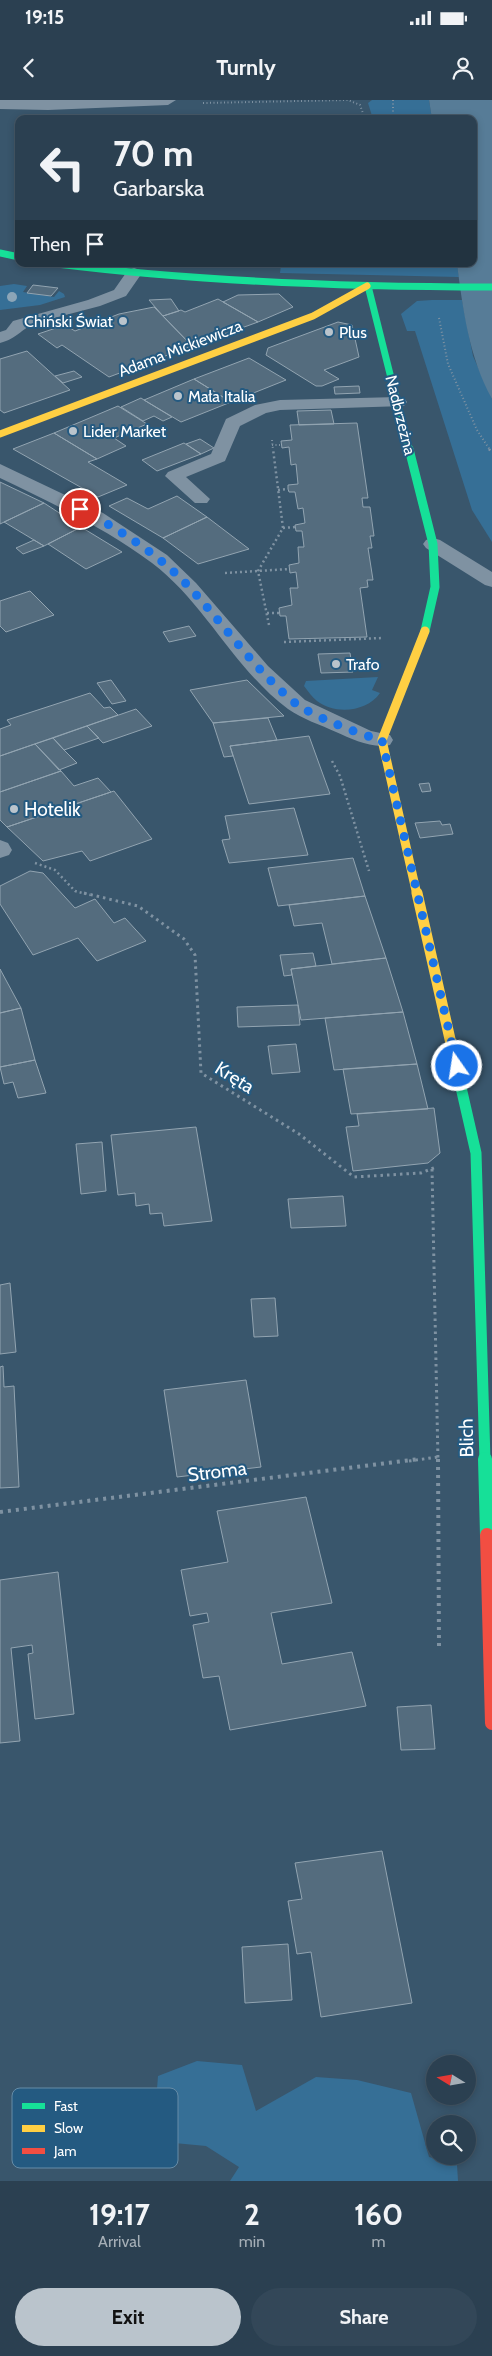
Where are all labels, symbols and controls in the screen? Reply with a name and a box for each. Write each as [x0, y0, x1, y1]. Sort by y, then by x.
text: 19:15 [25, 6, 64, 29]
icon: back [15, 54, 43, 82]
text: Turnly [216, 54, 276, 81]
icon: person [449, 54, 477, 82]
text: 70 m [113, 132, 194, 175]
icon: left [30, 135, 95, 200]
text: Garbarska [113, 175, 204, 202]
icon: arrive [81, 230, 109, 258]
text: Then [30, 233, 71, 256]
place label: Chiński Świat [24, 312, 114, 331]
marker: Chiński Świat [117, 315, 129, 327]
street label: Adama Mickiewicza [116, 316, 245, 381]
place label: Plus [339, 323, 367, 342]
marker: Plus [323, 326, 335, 338]
street label: Nadbrzeżna [381, 373, 420, 457]
place label: Mała Italia [188, 387, 256, 406]
marker: Mała Italia [172, 390, 184, 402]
place label: Lider Market [83, 422, 167, 441]
marker: Lider Market [67, 425, 79, 437]
pin [59, 488, 101, 530]
icon: arrive [66, 495, 94, 523]
place label: Trafo [346, 655, 380, 674]
marker: Trafo [330, 658, 342, 670]
place label: Hotelik [24, 798, 81, 821]
marker: Hotelik [8, 803, 20, 815]
position arrow [430, 1039, 482, 1091]
street label: Kręta [211, 1057, 259, 1098]
street label: Blich [455, 1418, 478, 1458]
street label: Stroma [186, 1456, 248, 1487]
north arrow [426, 2055, 476, 2105]
map controls [426, 2055, 476, 2165]
legend [12, 2088, 178, 2168]
text: Fast [54, 2097, 78, 2115]
button: search [426, 2115, 476, 2165]
text: Slow [54, 2119, 83, 2137]
text: Jam [53, 2142, 76, 2160]
text: 19:17 [89, 2196, 150, 2233]
text: 2 [244, 2196, 260, 2233]
text: 160 [354, 2196, 403, 2233]
text: Arrival [98, 2232, 141, 2251]
text: min [239, 2232, 265, 2251]
text: m [372, 2232, 386, 2251]
button: Exit [15, 2288, 241, 2346]
button: Share [251, 2288, 477, 2346]

